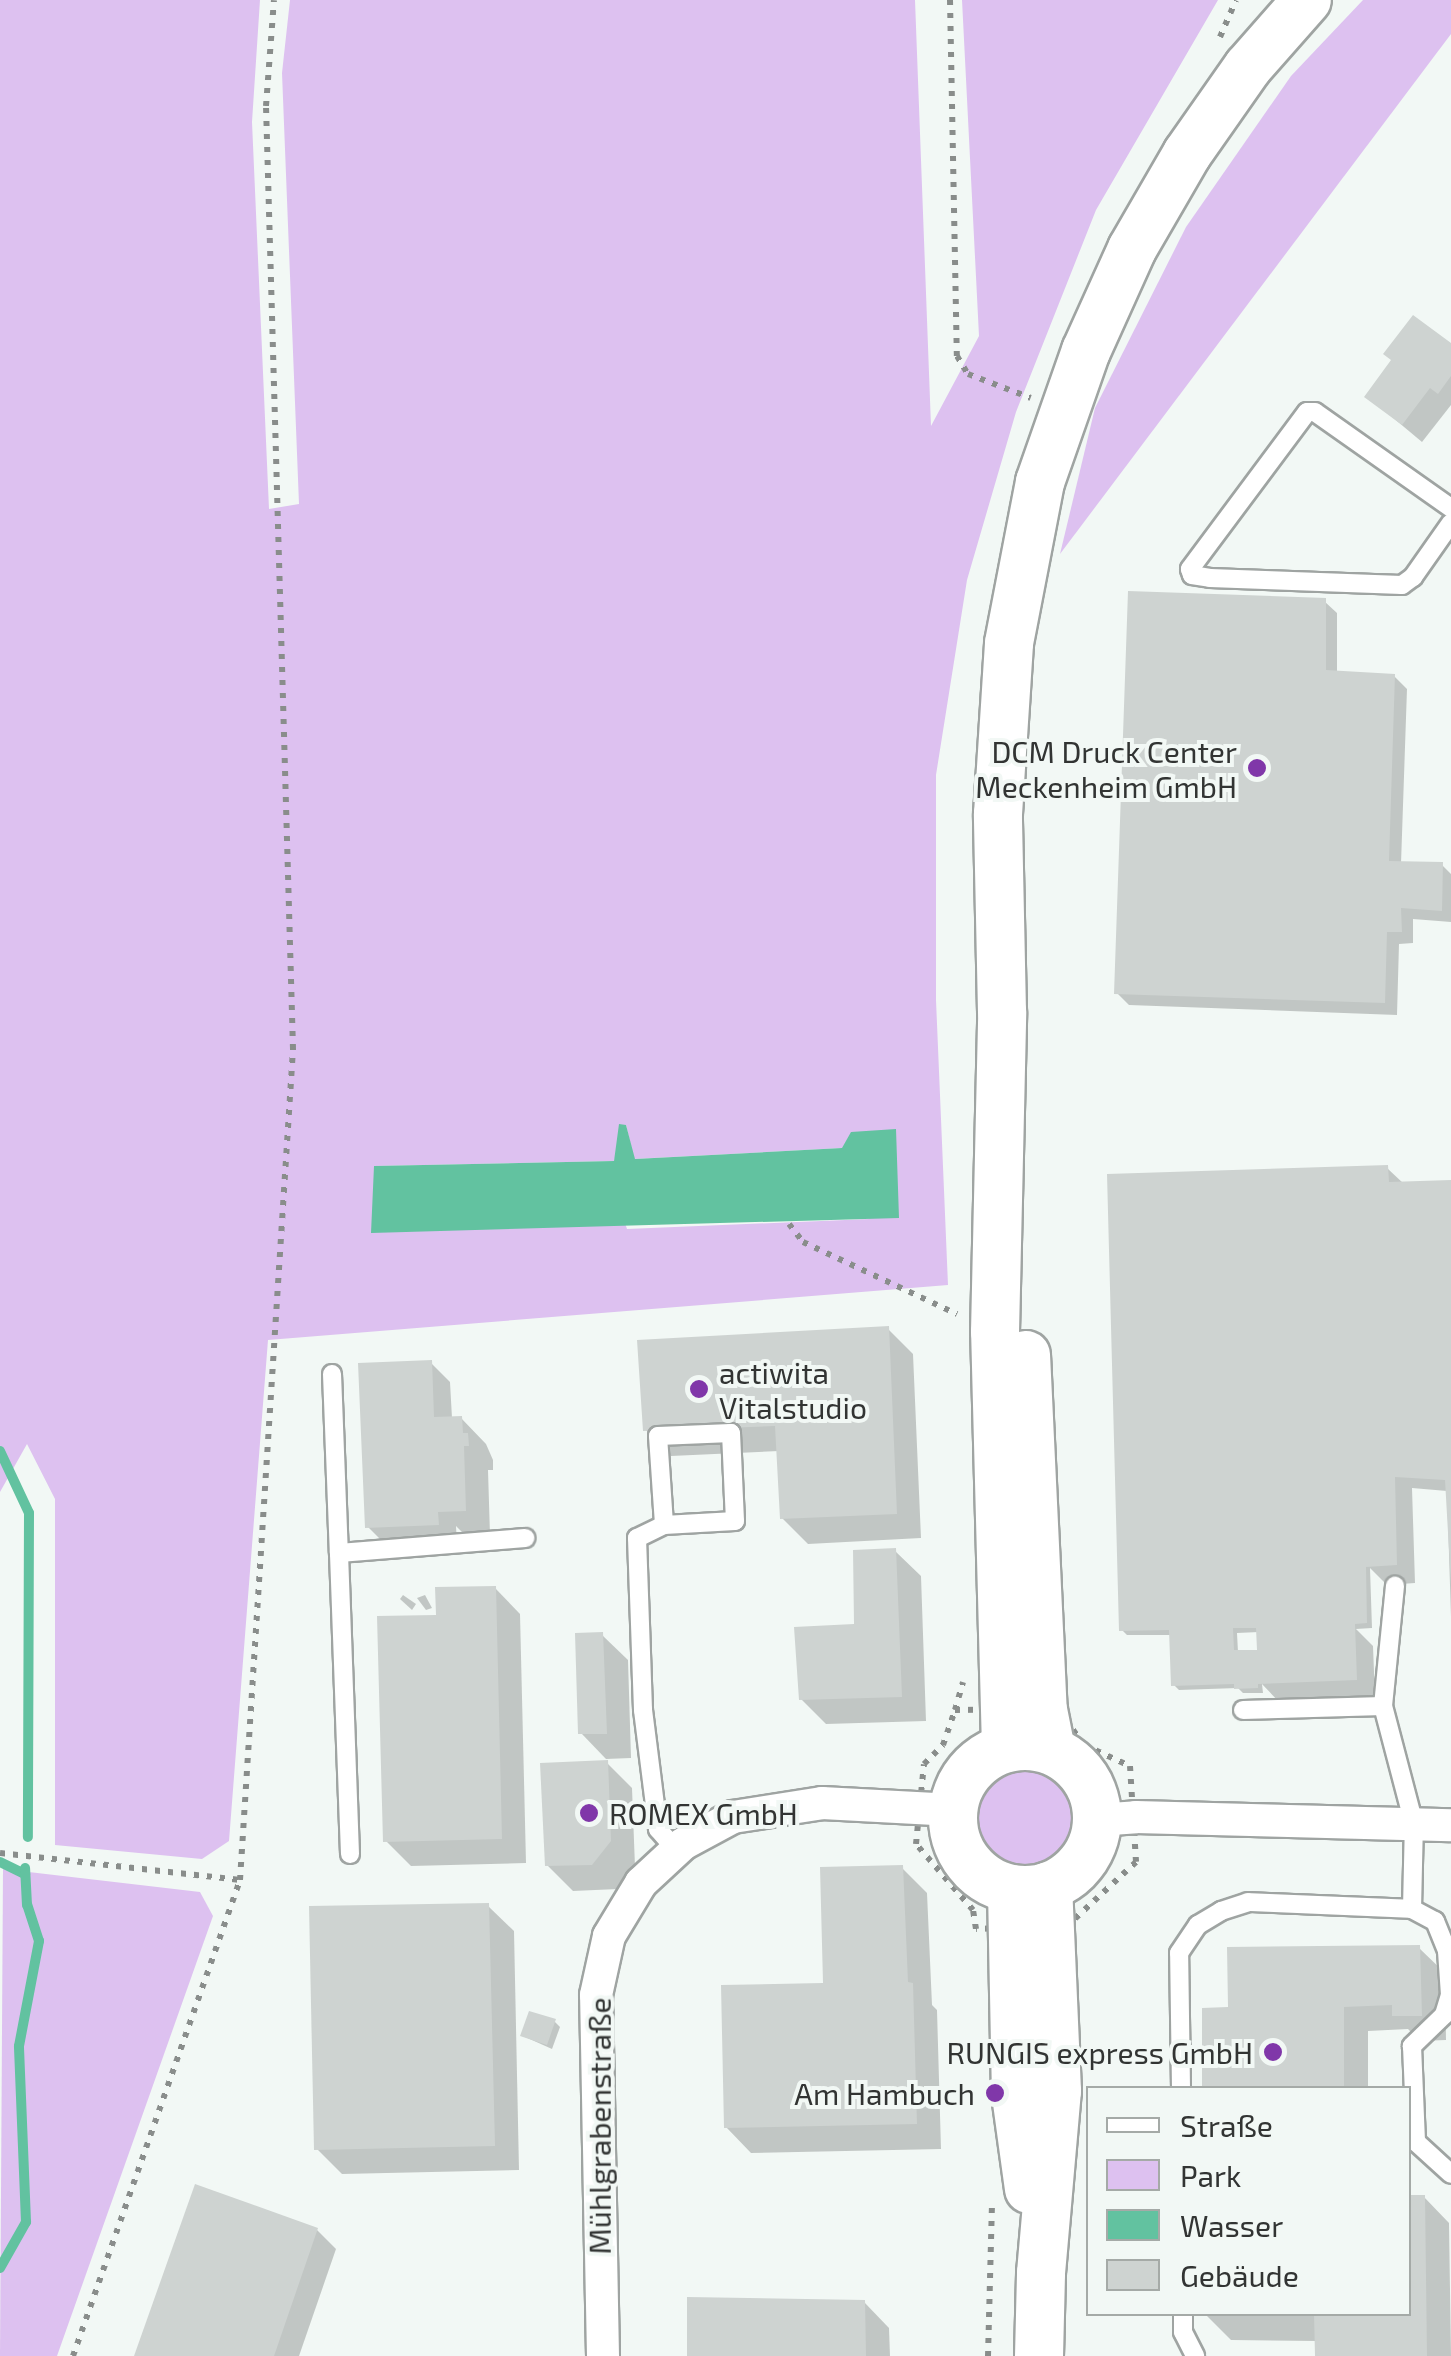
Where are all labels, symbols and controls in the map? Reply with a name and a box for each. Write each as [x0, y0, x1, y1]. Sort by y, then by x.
place label: DCM Druck Center Meckenheim GmbH [975, 733, 1237, 804]
marker: DCM Druck Center Meckenheim GmbH [1246, 757, 1268, 779]
place label: actiwita Vitalstudio [719, 1354, 867, 1424]
marker: actiwita Vitalstudio [688, 1378, 710, 1400]
place label: ROMEX GmbH [609, 1795, 798, 1831]
marker: ROMEX GmbH [578, 1802, 600, 1824]
street label: Mühlgrabenstraße [581, 1997, 617, 2255]
place label: RUNGIS express GmbH [947, 2034, 1253, 2070]
marker: RUNGIS express GmbH [1262, 2041, 1284, 2063]
place label: Am Hambuch [794, 2075, 975, 2111]
marker: Am Hambuch [984, 2082, 1006, 2104]
legend [1086, 2086, 1411, 2316]
text: Straße [1180, 2107, 1273, 2143]
text: Park [1180, 2157, 1241, 2193]
text: Wasser [1180, 2207, 1283, 2243]
text: Gebäude [1180, 2257, 1299, 2293]

